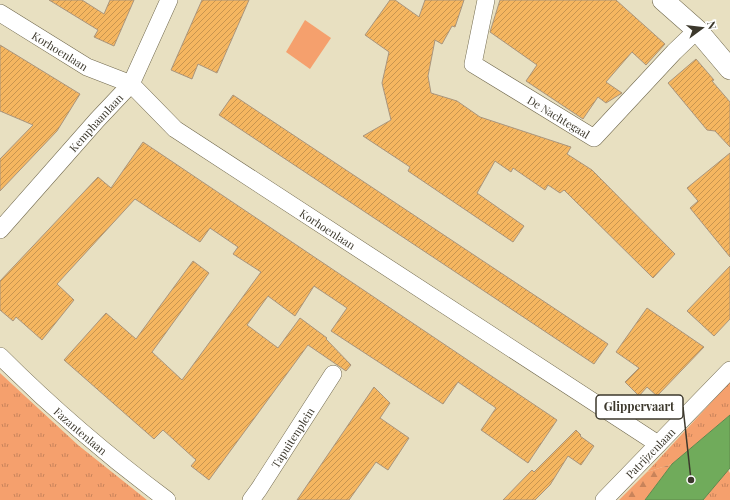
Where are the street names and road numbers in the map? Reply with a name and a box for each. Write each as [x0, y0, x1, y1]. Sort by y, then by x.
street label: Korhoenlaan [29, 27, 92, 74]
street label: Kemphaanlaan [65, 90, 126, 155]
street label: De Nachtegaal [525, 92, 593, 141]
street label: Korhoenlaan [297, 205, 359, 252]
street label: Fazantenlaan [51, 404, 111, 458]
street label: Tapuitenplein [267, 404, 317, 470]
street label: Patrijzenlaan [622, 424, 678, 481]

